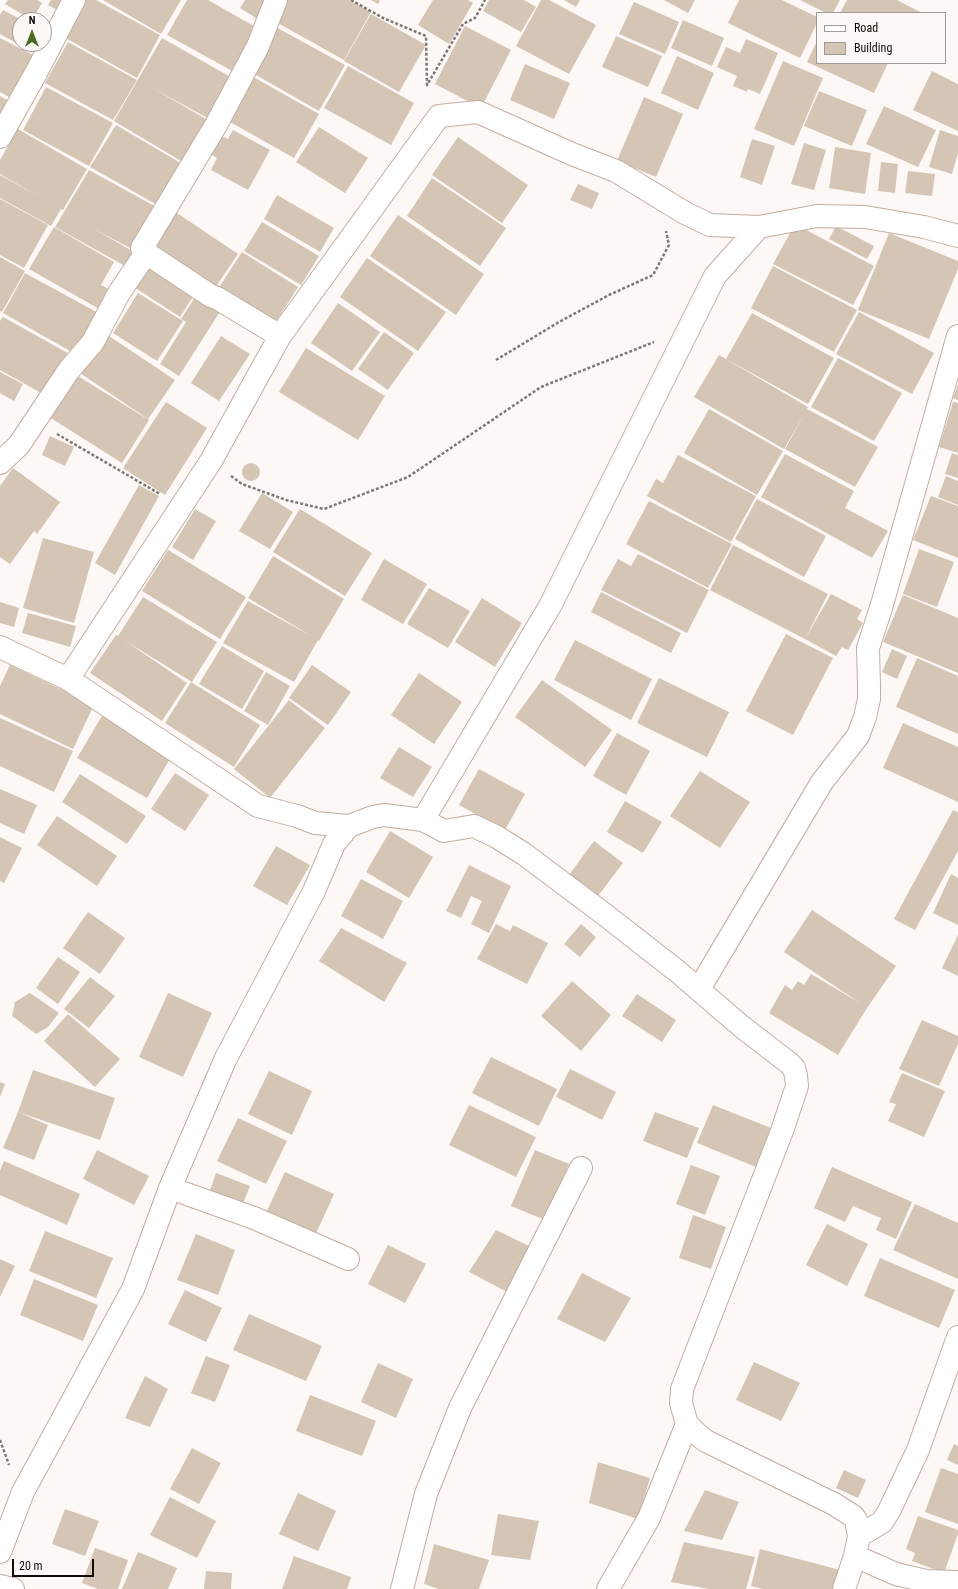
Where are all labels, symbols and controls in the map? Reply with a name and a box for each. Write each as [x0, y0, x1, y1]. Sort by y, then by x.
north arrow [12, 12, 52, 52]
legend [816, 12, 946, 64]
text: N [29, 14, 35, 27]
text: Road [854, 21, 878, 35]
text: Building [854, 41, 892, 55]
scale bar [14, 1551, 96, 1577]
text: 20 m [19, 1559, 43, 1573]

